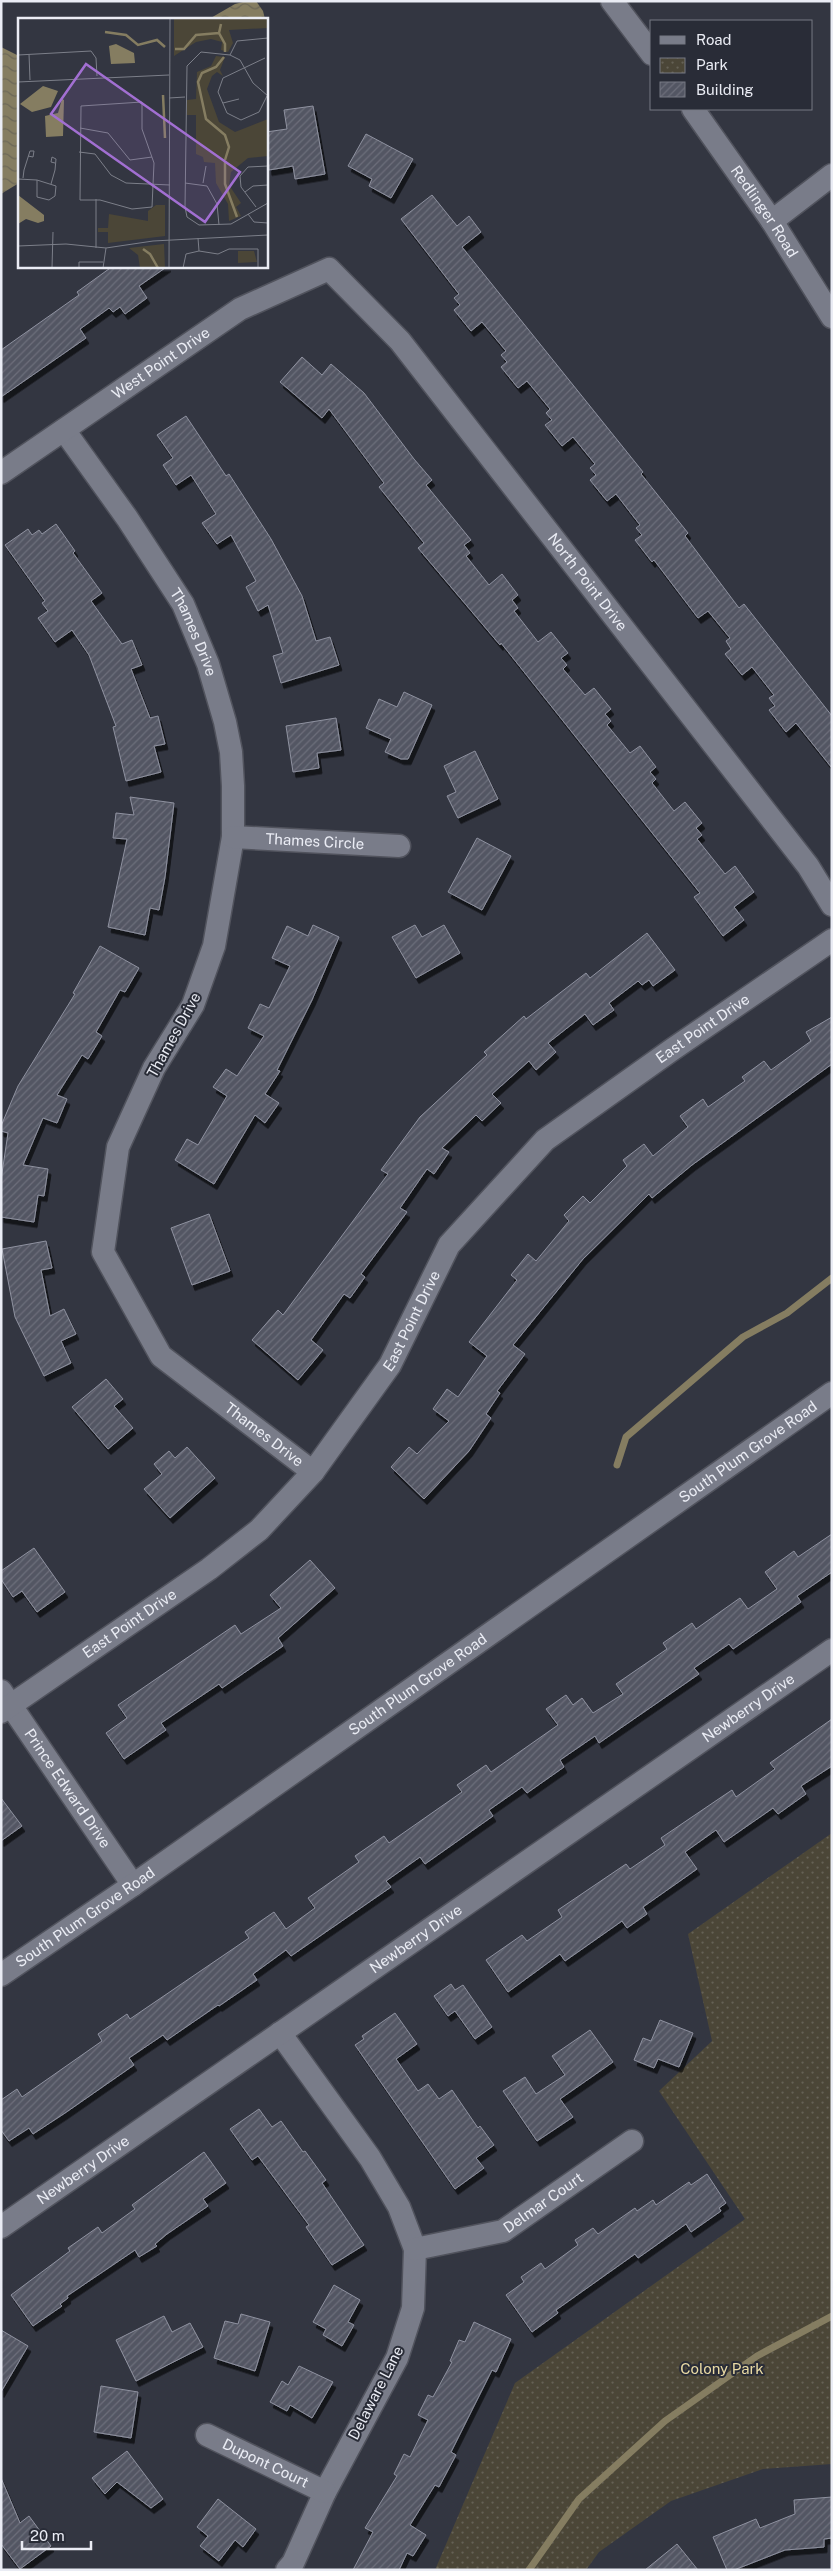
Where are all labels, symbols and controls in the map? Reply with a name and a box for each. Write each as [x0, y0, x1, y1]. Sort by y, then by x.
inset map [18, 18, 268, 268]
legend [650, 20, 813, 110]
text: Road [696, 31, 732, 48]
text: Park [696, 56, 728, 73]
text: Building [696, 81, 754, 98]
street label: Redlinger Road [728, 162, 802, 260]
street label: West Point Drive [109, 323, 213, 402]
street label: North Point Drive [545, 530, 631, 634]
street label: Thames Drive [167, 585, 220, 678]
street label: Thames Circle [265, 830, 365, 852]
street label: Thames Drive [143, 989, 204, 1080]
street label: East Point Drive [652, 990, 753, 1066]
street label: East Point Drive [379, 1268, 443, 1374]
street label: South Plum Grove Road [676, 1397, 820, 1506]
street label: Thames Drive [222, 1399, 307, 1470]
street label: East Point Drive [79, 1585, 179, 1661]
street label: South Plum Grove Road [345, 1630, 490, 1739]
street label: Newberry Drive [699, 1670, 798, 1745]
street label: Prince Edward Drive [21, 1725, 114, 1851]
street label: South Plum Grove Road [12, 1863, 158, 1971]
street label: Newberry Drive [366, 1901, 465, 1976]
street label: Newberry Drive [34, 2132, 132, 2207]
street label: Delmar Court [500, 2169, 586, 2236]
street label: Delaware Lane [345, 2343, 406, 2442]
park label: Colony Park [680, 2360, 764, 2377]
street label: Dupont Court [220, 2435, 312, 2491]
scale bar [22, 2518, 91, 2550]
text: 20 m [30, 2527, 65, 2544]

